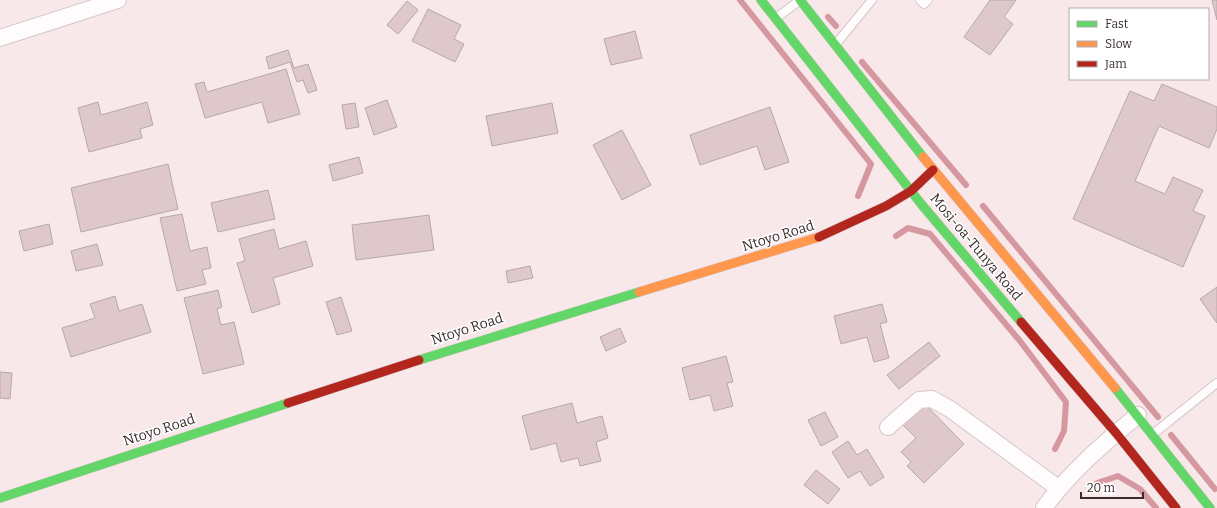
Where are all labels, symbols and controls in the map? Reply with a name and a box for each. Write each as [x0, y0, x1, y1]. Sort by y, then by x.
legend [1069, 8, 1209, 80]
text: Fast [1105, 17, 1129, 31]
text: Slow [1105, 37, 1132, 51]
text: Jam [1104, 57, 1127, 71]
street label: Mosi-oa-Tunya Road [926, 190, 1026, 304]
street label: Ntoyo Road [740, 217, 816, 255]
street label: Ntoyo Road [429, 309, 505, 349]
street label: Ntoyo Road [121, 410, 197, 450]
scale bar [1081, 474, 1143, 500]
text: 20 m [1087, 481, 1116, 495]

